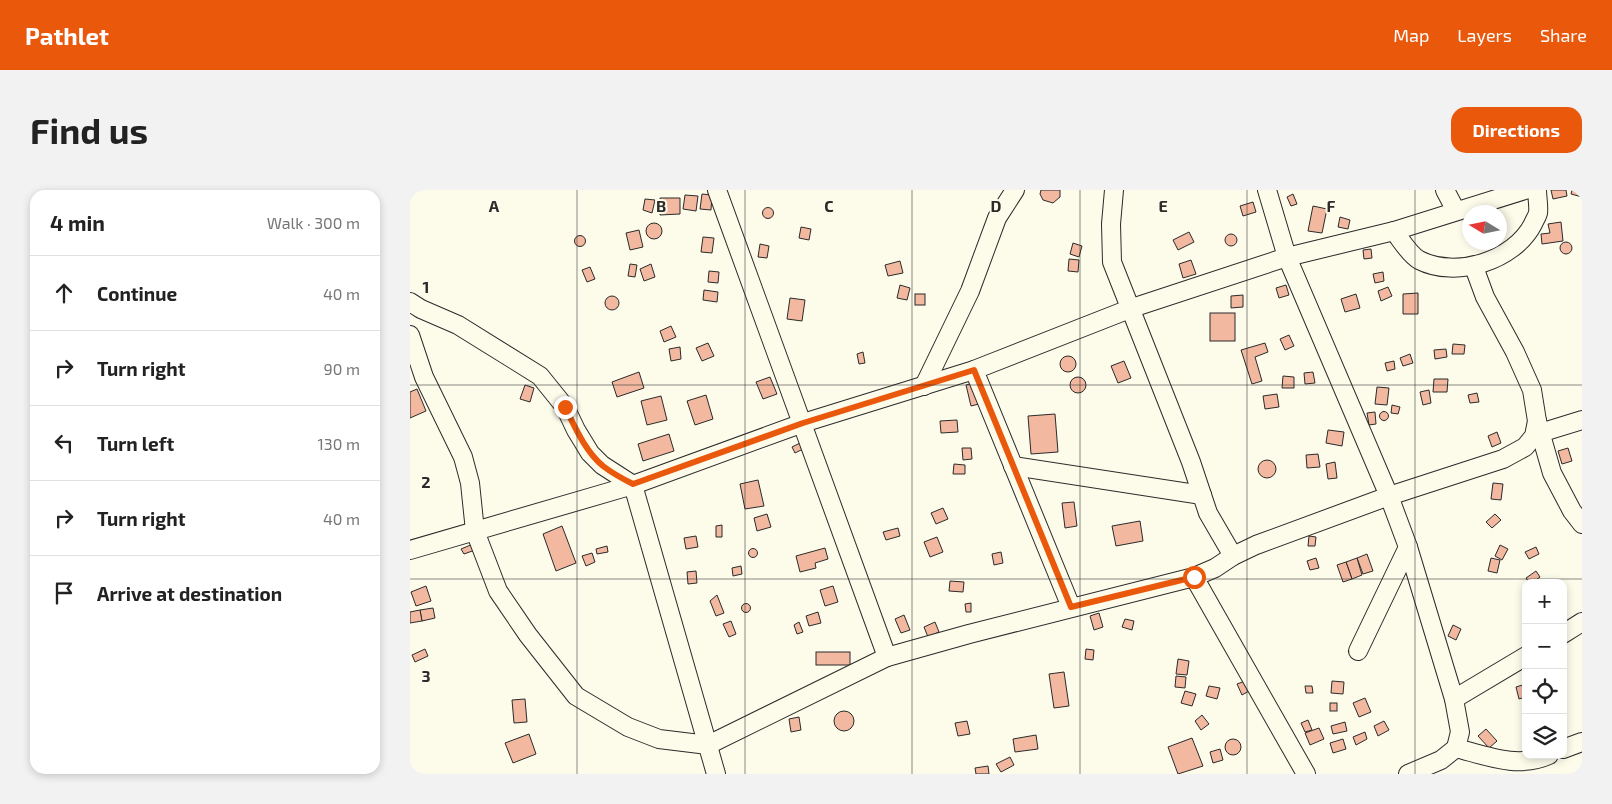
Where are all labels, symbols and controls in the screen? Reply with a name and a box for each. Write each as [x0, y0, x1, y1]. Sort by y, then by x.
text: Pathlet [25, 21, 109, 50]
text: Map [1393, 24, 1429, 46]
text: Layers [1457, 24, 1512, 46]
text: Share [1540, 24, 1587, 46]
button: Directions [1451, 107, 1582, 153]
text: Find us [30, 109, 148, 151]
text: A [489, 196, 500, 215]
text: B [656, 196, 666, 215]
text: C [824, 196, 834, 215]
text: D [991, 196, 1002, 215]
text: E [1158, 196, 1168, 215]
text: F [1327, 196, 1336, 215]
north arrow [1462, 205, 1507, 250]
text: 4 min [50, 210, 105, 235]
text: Walk · 300 m [267, 213, 360, 232]
text: 1 [423, 277, 429, 296]
icon: ahead [50, 279, 78, 307]
text: Continue [97, 282, 177, 305]
text: 40 m [323, 284, 360, 303]
icon: right [50, 354, 78, 382]
text: Turn right [97, 357, 185, 380]
text: 90 m [324, 359, 360, 378]
route end [554, 396, 577, 419]
icon: left [50, 429, 78, 457]
text: Turn left [97, 432, 174, 455]
text: 130 m [318, 434, 360, 453]
text: 2 [421, 472, 431, 491]
icon: right [50, 504, 78, 532]
text: Turn right [97, 507, 185, 530]
text: 40 m [323, 509, 360, 528]
route start [1183, 566, 1206, 589]
icon: arrive [50, 579, 78, 607]
map controls [1522, 579, 1567, 759]
button: + [1522, 579, 1567, 624]
text: Arrive at destination [97, 582, 282, 605]
button: − [1522, 624, 1567, 669]
text: 3 [421, 666, 431, 685]
button: locate [1522, 669, 1567, 714]
button: layers [1522, 714, 1567, 759]

